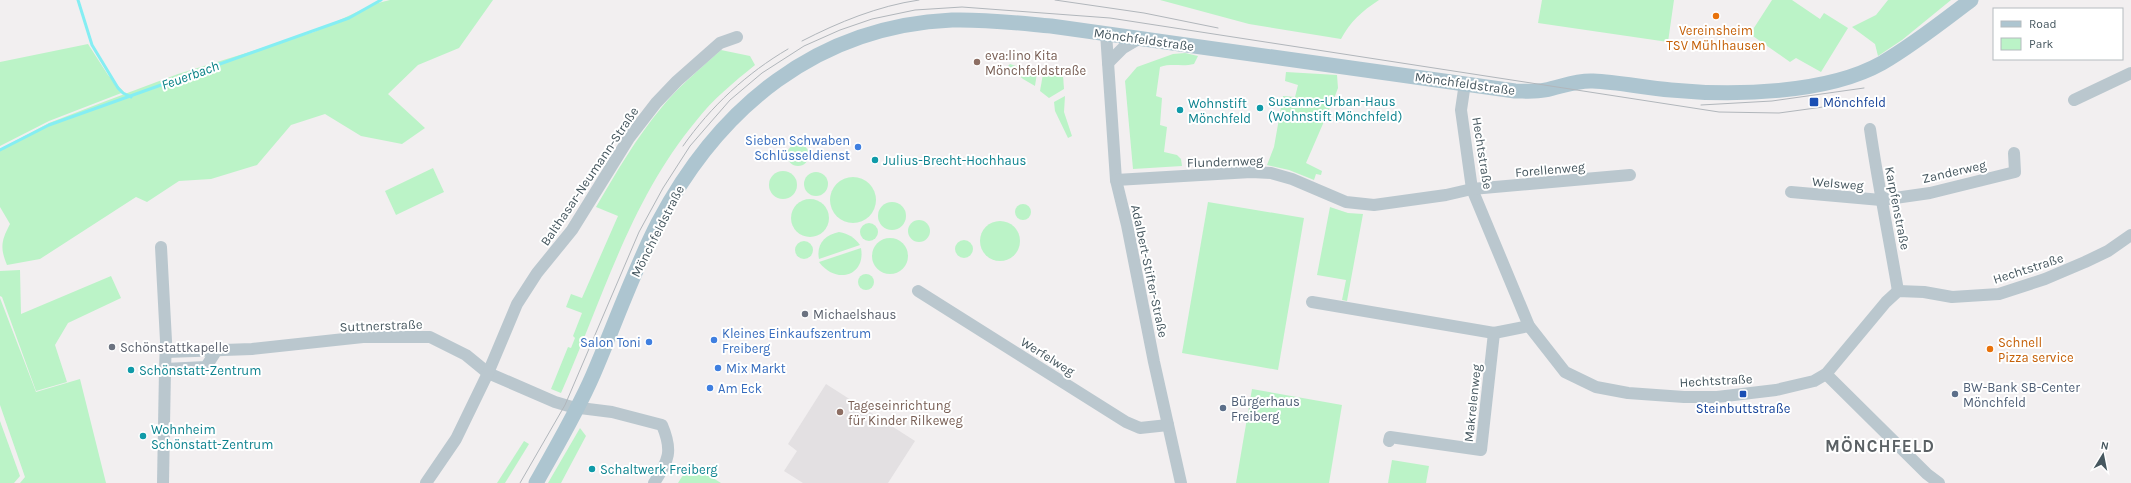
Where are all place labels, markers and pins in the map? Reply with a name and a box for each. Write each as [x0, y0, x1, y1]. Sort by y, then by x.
marker: Vereinsheim TSV Mühlhausen [1711, 11, 1721, 21]
place label: Vereinsheim TSV Mühlhausen [1666, 23, 1766, 53]
place label: eva:lino Kita Mönchfeldstraße [985, 48, 1087, 78]
marker: eva:lino Kita Mönchfeldstraße [972, 57, 982, 67]
place label: Susanne-Urban-Haus (Wohnstift Mönchfeld) [1268, 94, 1402, 124]
place label: Mönchfeld [1823, 95, 1886, 110]
place label: Wohnstift Mönchfeld [1188, 96, 1251, 126]
marker: Mönchfeld [1808, 96, 1820, 108]
marker: Susanne-Urban-Haus (Wohnstift Mönchfeld) [1255, 103, 1265, 113]
marker: Wohnstift Mönchfeld [1175, 105, 1185, 115]
place label: Sieben Schwaben Schlüsseldienst [745, 133, 850, 163]
marker: Sieben Schwaben Schlüsseldienst [853, 142, 863, 152]
place label: Julius-Brecht-Hochhaus [883, 153, 1027, 168]
marker: Julius-Brecht-Hochhaus [870, 155, 880, 165]
place label: Michaelshaus [813, 307, 897, 322]
marker: Michaelshaus [800, 309, 810, 319]
place label: Kleines Einkaufszentrum Freiberg [722, 326, 871, 356]
place label: Salon Toni [580, 335, 641, 350]
marker: Kleines Einkaufszentrum Freiberg [709, 335, 719, 345]
place label: Schnell Pizza service [1998, 335, 2074, 365]
marker: Salon Toni [644, 337, 654, 347]
place label: Schönstattkapelle [120, 340, 229, 355]
marker: Schönstattkapelle [107, 342, 117, 352]
marker: Schnell Pizza service [1985, 344, 1995, 354]
place label: Mix Markt [726, 361, 786, 376]
place label: Schönstatt-Zentrum [139, 363, 261, 378]
marker: Mix Markt [713, 363, 723, 373]
marker: Schönstatt-Zentrum [126, 365, 136, 375]
place label: BW-Bank SB-Center Mönchfeld [1963, 380, 2080, 410]
place label: Am Eck [718, 381, 762, 396]
marker: Am Eck [705, 383, 715, 393]
marker: Steinbuttstraße [1738, 389, 1748, 399]
marker: BW-Bank SB-Center Mönchfeld [1950, 389, 1960, 399]
place label: Bürgerhaus Freiberg [1231, 394, 1300, 424]
place label: Tageseinrichtung für Kinder Rilkeweg [848, 398, 963, 428]
place label: Steinbuttstraße [1696, 401, 1791, 416]
marker: Bürgerhaus Freiberg [1218, 403, 1228, 413]
marker: Tageseinrichtung für Kinder Rilkeweg [835, 407, 845, 417]
place label: Wohnheim Schönstatt-Zentrum [151, 422, 273, 452]
marker: Wohnheim Schönstatt-Zentrum [138, 431, 148, 441]
place label: Schaltwerk Freiberg [600, 462, 718, 477]
marker: Schaltwerk Freiberg [587, 464, 597, 474]

